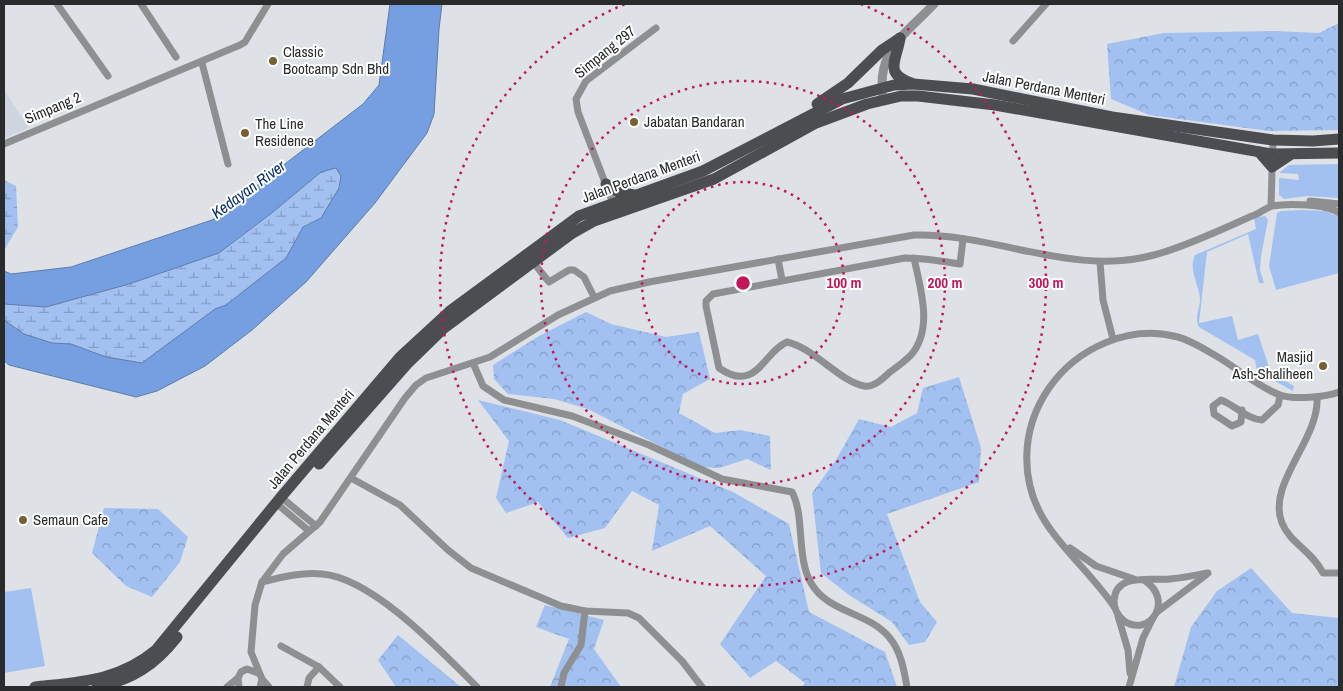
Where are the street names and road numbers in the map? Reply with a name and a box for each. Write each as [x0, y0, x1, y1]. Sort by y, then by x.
street label: Simpang 297 [570, 20, 640, 83]
street label: Jalan Perdana Menteri [981, 65, 1107, 110]
street label: Simpang 2 [21, 86, 84, 129]
street label: Jalan Perdana Menteri [579, 145, 703, 208]
street label: Jalan Perdana Menteri [263, 384, 359, 493]

